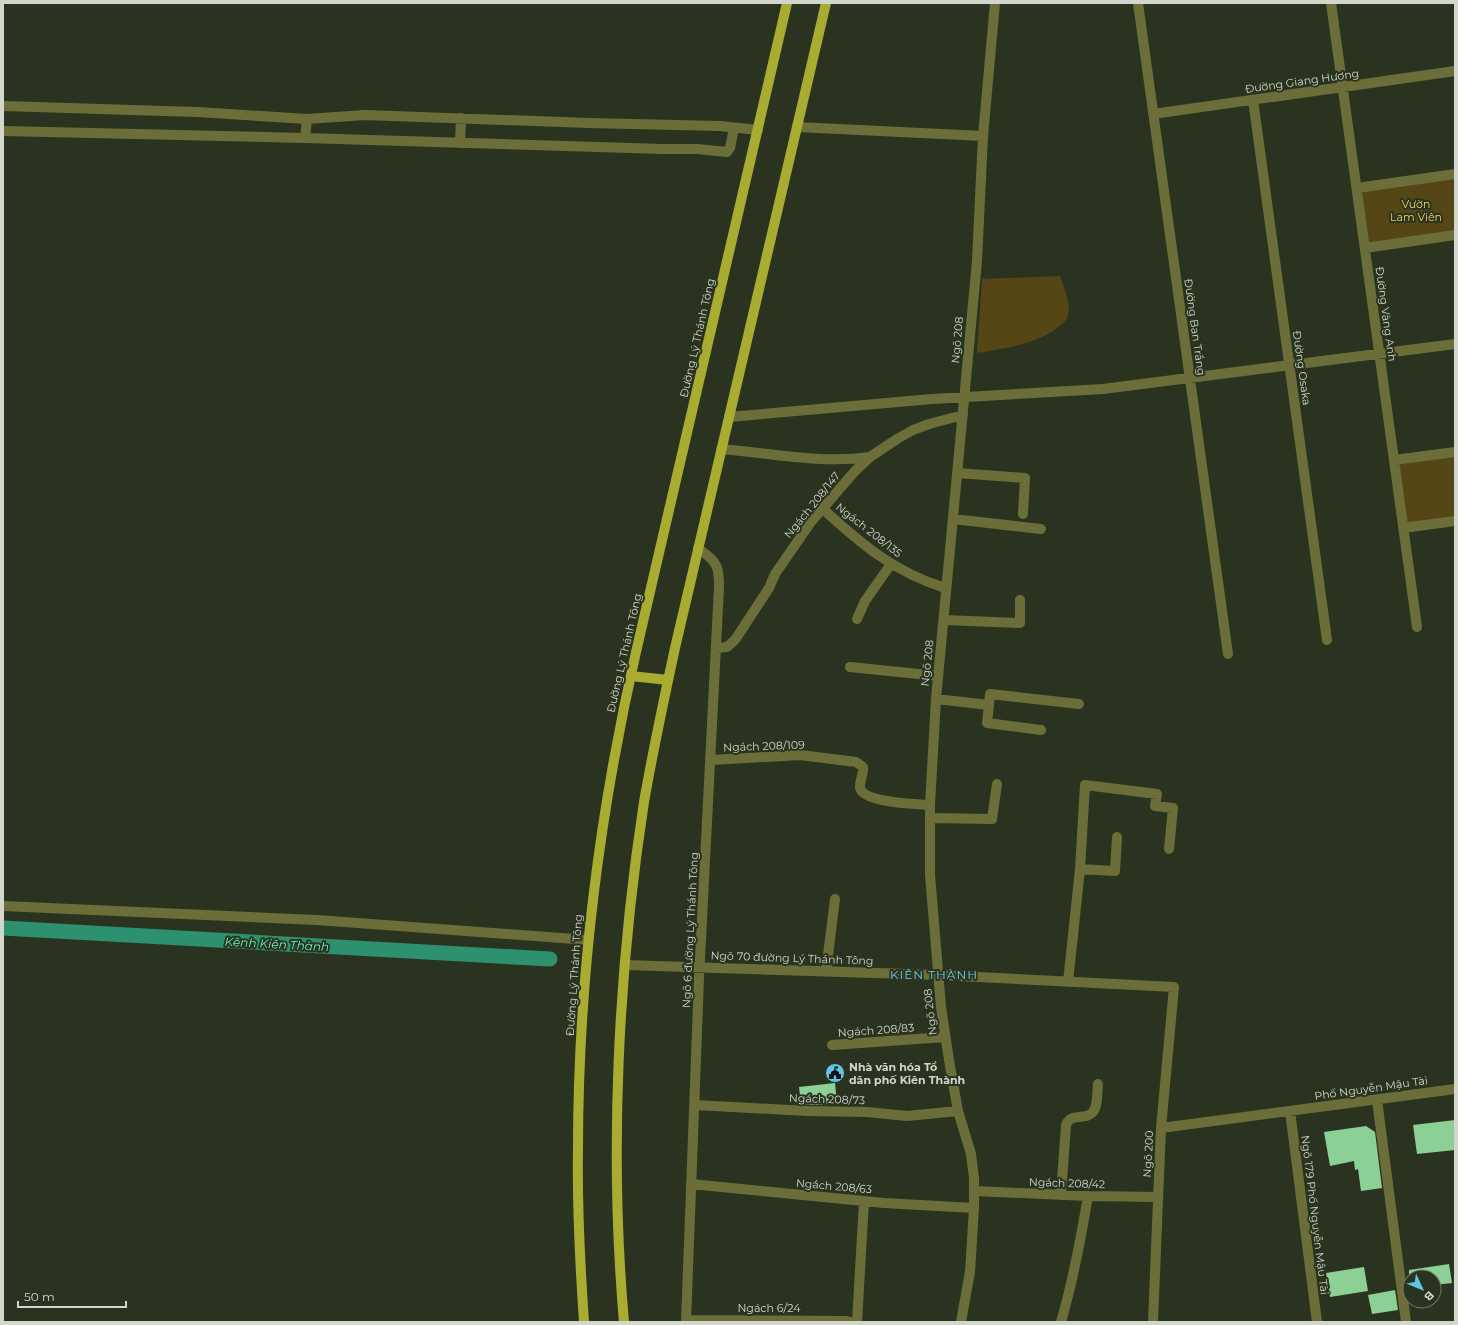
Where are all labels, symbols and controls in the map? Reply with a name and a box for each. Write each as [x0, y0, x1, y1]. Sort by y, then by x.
street label: Đường Giang Hương [1244, 66, 1360, 96]
park label: Vườn Lam Viên [1390, 197, 1442, 224]
street label: Đường Vàng Anh [1372, 266, 1400, 362]
street label: Đường Lý Thánh Tông [676, 277, 718, 399]
street label: Đường Ban Trắng [1181, 278, 1209, 376]
street label: Ngõ 208 [948, 316, 966, 364]
street label: Đường Osaka [1290, 330, 1314, 406]
street label: Ngách 208/147 [781, 469, 843, 541]
street label: Ngách 208/135 [833, 500, 905, 560]
street label: Đường Lý Thánh Tông [603, 592, 645, 714]
street label: Ngõ 208 [918, 639, 936, 687]
street label: Ngách 208/109 [723, 738, 805, 754]
street label: Ngõ 6 đường Lý Thánh Tông [679, 852, 701, 1008]
street label: Đường Lý Thánh Tông [563, 914, 585, 1036]
water label: Kênh Kiên Thành [224, 934, 330, 954]
street label: Ngõ 70 đường Lý Thánh Tông [710, 948, 874, 968]
district label: KIÊN THÀNH [890, 967, 978, 982]
street label: Ngõ 208 [920, 988, 940, 1036]
street label: Ngách 208/83 [837, 1020, 915, 1040]
place label: Nhà văn hóa Tổ dân phố Kiên Thành [849, 1060, 965, 1087]
public building icon: Nhà văn hóa Tổ dân phố Kiên Thành [824, 1062, 846, 1084]
street label: Phố Nguyễn Mậu Tài [1313, 1073, 1429, 1103]
street label: Ngách 208/73 [789, 1091, 865, 1107]
street label: Ngõ 200 [1140, 1130, 1156, 1178]
street label: Ngõ 179 Phố Nguyễn Mậu Tài [1298, 1134, 1332, 1296]
street label: Ngách 208/42 [1029, 1175, 1105, 1191]
street label: Ngách 208/63 [795, 1176, 873, 1196]
north arrow [1402, 1269, 1442, 1309]
scale bar [18, 1283, 126, 1309]
text: B [1421, 1288, 1437, 1304]
text: 50 m [24, 1289, 55, 1304]
street label: Ngách 6/24 [737, 1301, 801, 1315]

